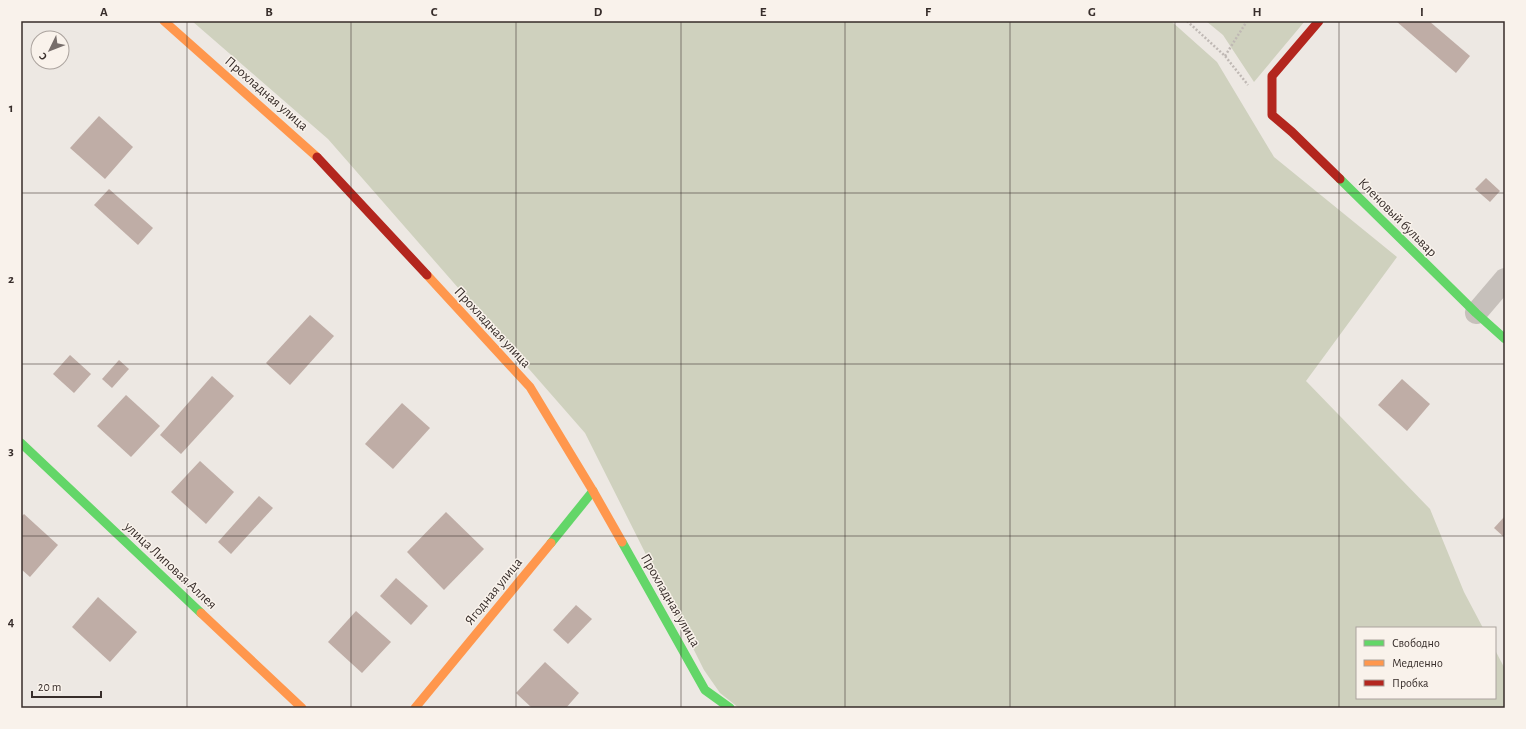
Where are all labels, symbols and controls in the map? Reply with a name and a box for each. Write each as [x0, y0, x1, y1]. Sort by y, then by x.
text: A [100, 6, 108, 19]
text: B [265, 6, 273, 19]
text: C [431, 6, 438, 19]
text: D [594, 6, 603, 19]
text: E [760, 6, 767, 19]
text: F [925, 6, 932, 19]
text: G [1088, 6, 1096, 19]
text: H [1252, 6, 1262, 19]
text: I [1420, 6, 1424, 19]
north arrow [30, 30, 70, 70]
text: С [37, 50, 49, 62]
street label: Прохладная улица [222, 54, 311, 134]
text: 1 [9, 102, 13, 115]
street label: Кленовый бульвар [1355, 176, 1439, 260]
text: 2 [8, 273, 14, 286]
street label: Прохладная улица [451, 285, 534, 371]
text: 3 [8, 445, 14, 458]
street label: улица Липовая Аллея [121, 519, 219, 612]
street label: Прохладная улица [638, 552, 703, 650]
street label: Ягодная улица [463, 555, 525, 628]
text: 4 [8, 616, 15, 629]
legend [1356, 627, 1496, 699]
text: Свободно [1392, 637, 1440, 649]
text: Медленно [1392, 657, 1443, 669]
scale bar [32, 673, 101, 699]
text: Пробка [1392, 677, 1429, 689]
text: 20 m [38, 681, 61, 693]

